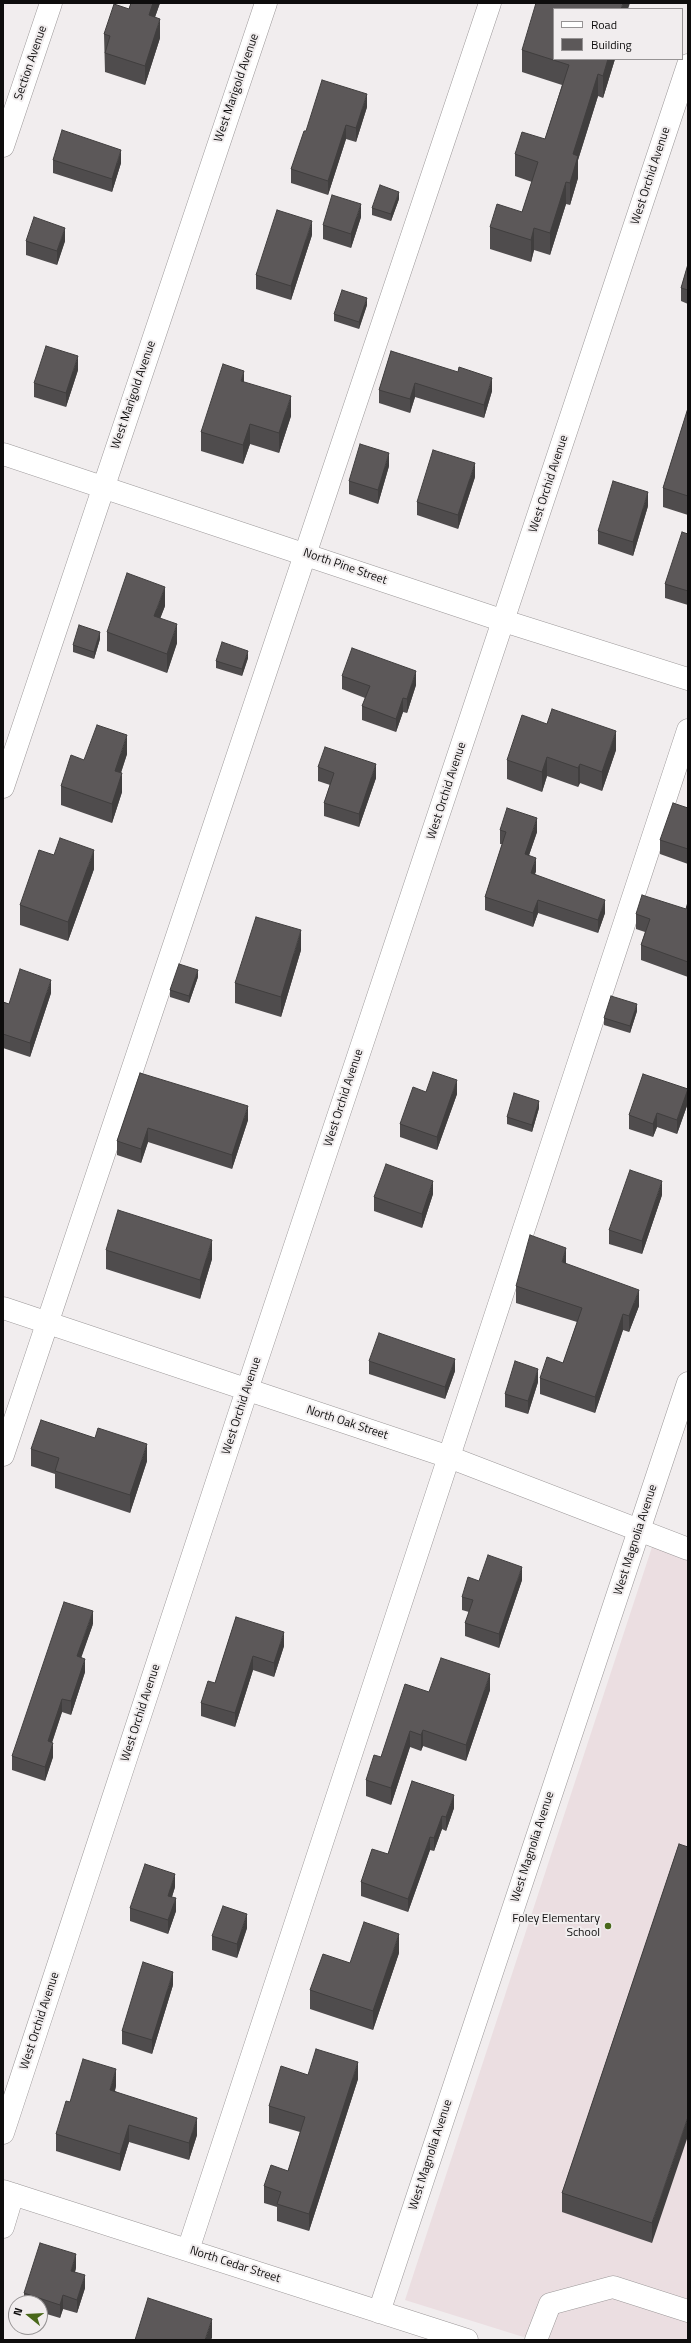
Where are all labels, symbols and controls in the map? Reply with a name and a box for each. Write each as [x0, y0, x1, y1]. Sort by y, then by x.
legend [553, 8, 683, 60]
text: Road [591, 15, 617, 34]
street label: Section Avenue [12, 24, 50, 102]
street label: West Marigold Avenue [212, 32, 262, 144]
text: Building [591, 35, 632, 54]
street label: West Orchid Avenue [628, 125, 674, 227]
street label: West Marigold Avenue [109, 339, 159, 451]
street label: West Orchid Avenue [526, 433, 572, 535]
street label: North Pine Street [301, 546, 389, 588]
street label: West Orchid Avenue [424, 740, 470, 842]
street label: West Orchid Avenue [321, 1047, 367, 1149]
street label: West Orchid Avenue [219, 1355, 265, 1457]
street label: North Oak Street [304, 1403, 390, 1443]
street label: West Magnolia Avenue [611, 1483, 661, 1597]
street label: West Orchid Avenue [118, 1662, 164, 1764]
street label: West Magnolia Avenue [508, 1790, 558, 1904]
place label: Foley Elementary School [512, 1912, 600, 1940]
marker: Foley Elementary School [603, 1921, 613, 1931]
street label: West Orchid Avenue [17, 1970, 63, 2072]
street label: West Magnolia Avenue [406, 2098, 456, 2212]
street label: North Cedar Street [188, 2244, 282, 2286]
north arrow [8, 2295, 48, 2335]
text: N [9, 2306, 26, 2318]

